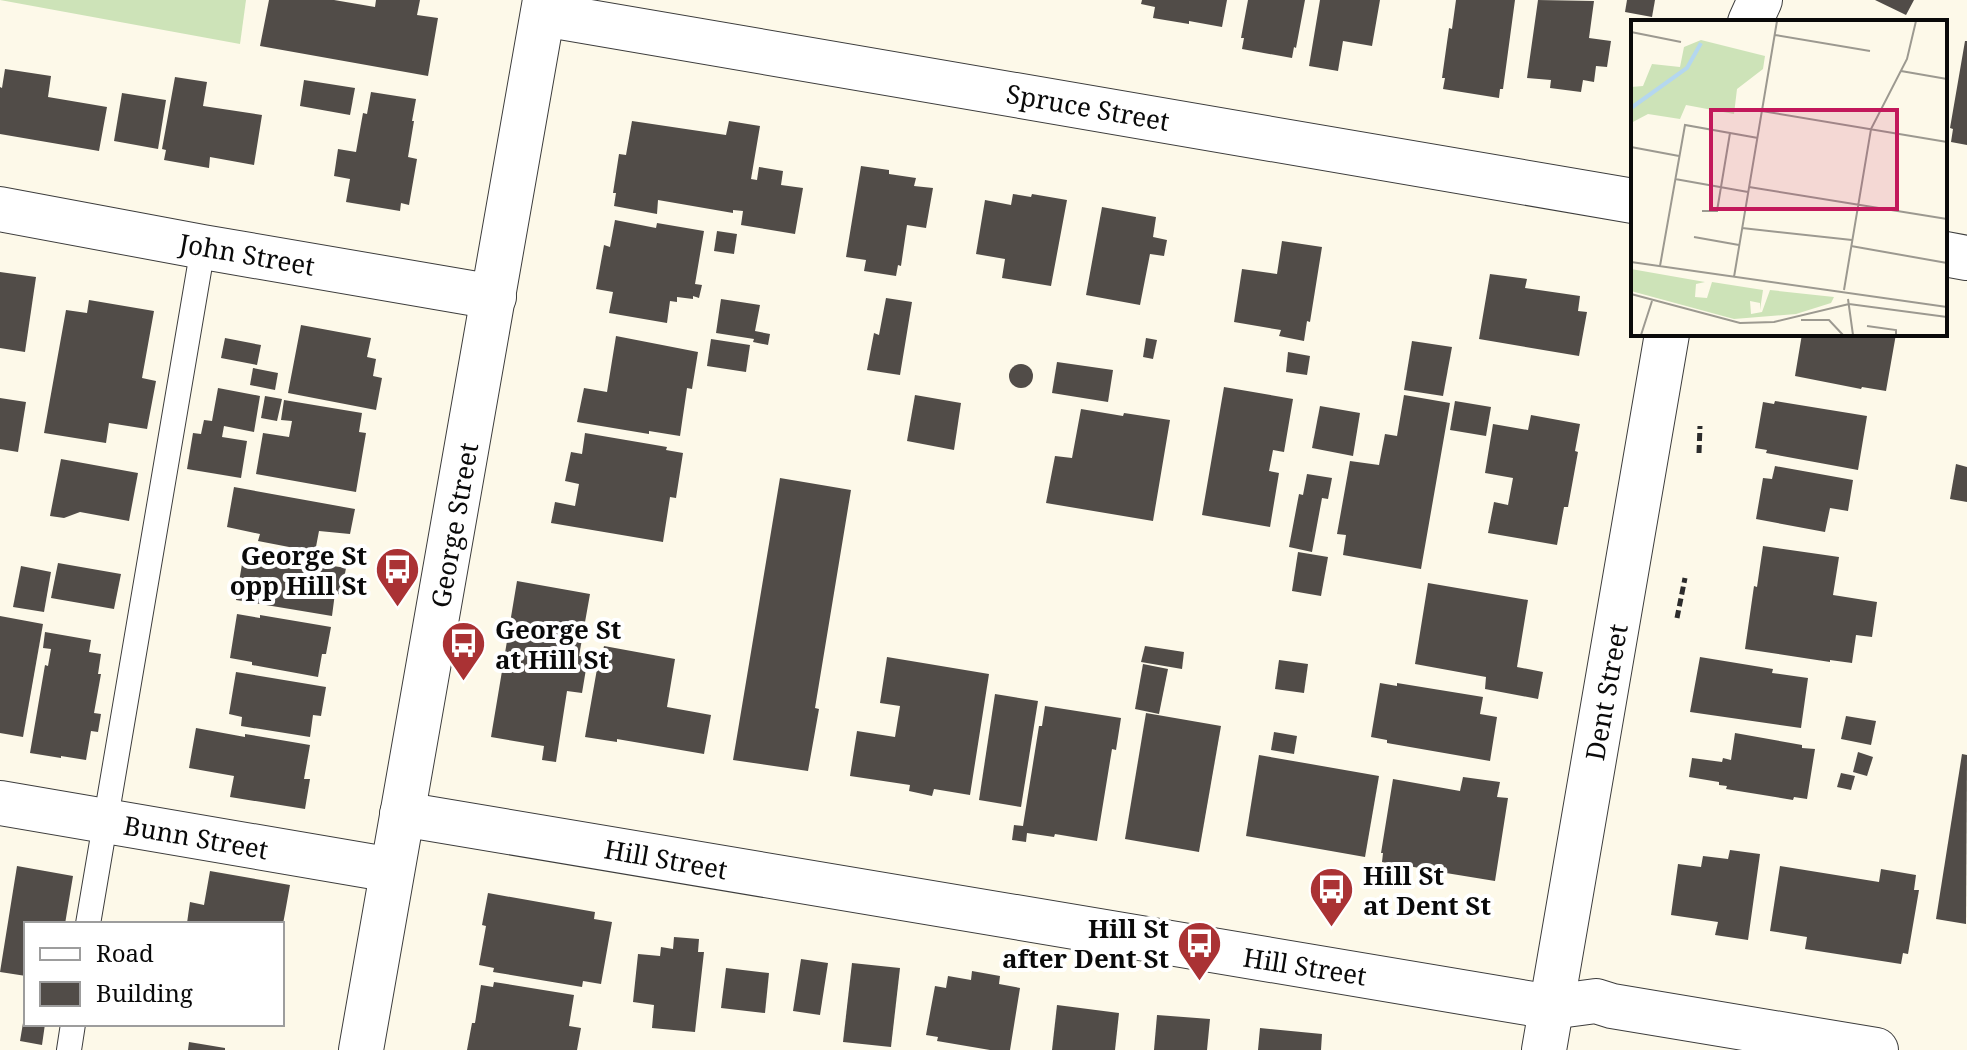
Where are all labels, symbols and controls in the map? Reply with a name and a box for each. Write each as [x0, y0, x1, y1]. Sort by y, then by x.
inset map [1631, 20, 1947, 336]
street label: Spruce Street [1004, 75, 1172, 139]
street label: John Street [176, 224, 318, 284]
street label: George Street [422, 440, 486, 610]
place label: George St opp Hill St [230, 537, 367, 603]
bus stop icon: George St opp Hill St [374, 546, 422, 609]
place label: George St at Hill St [495, 611, 622, 677]
bus stop icon: George St at Hill St [440, 620, 488, 683]
street label: Dent Street [1576, 621, 1636, 763]
street label: Bunn Street [121, 807, 271, 867]
street label: Hill Street [602, 830, 730, 888]
place label: Hill St at Dent St [1363, 857, 1491, 923]
bus stop icon: Hill St at Dent St [1308, 866, 1356, 929]
place label: Hill St after Dent St [1002, 910, 1169, 976]
bus stop icon: Hill St after Dent St [1176, 919, 1224, 982]
legend [24, 922, 284, 1026]
text: Road [96, 936, 154, 969]
street label: Hill Street [1241, 938, 1369, 994]
text: Building [96, 976, 193, 1009]

